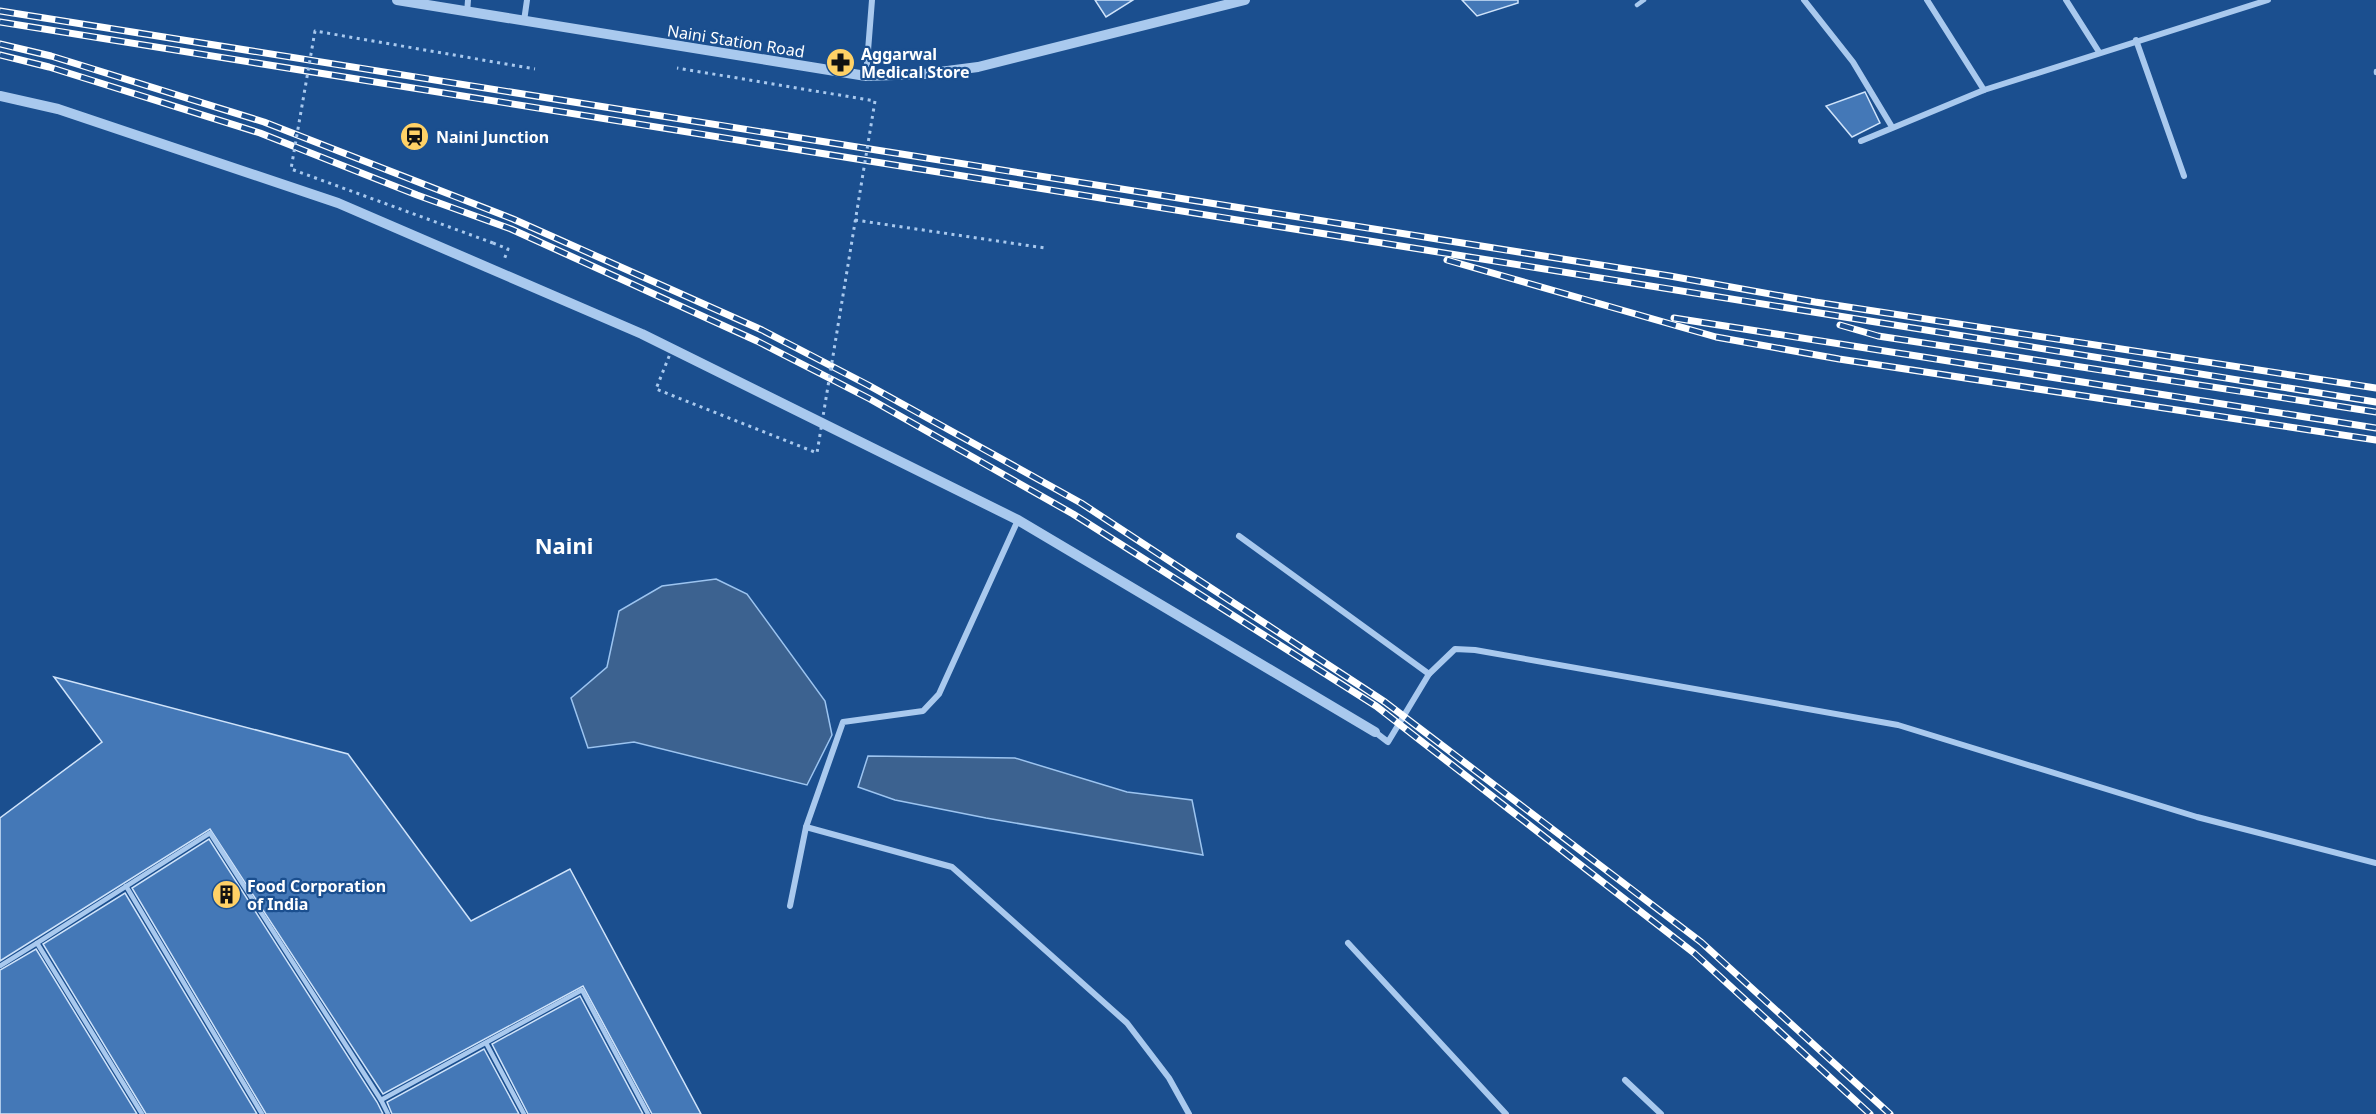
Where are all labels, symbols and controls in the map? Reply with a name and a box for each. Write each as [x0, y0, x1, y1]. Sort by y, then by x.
street label: Naini Station Road [666, 19, 806, 63]
place label: Aggarwal Medical Store [861, 43, 969, 83]
pharmacy icon: Aggarwal Medical Store [824, 47, 856, 79]
station icon: Naini Junction [399, 121, 431, 153]
place label: Naini Junction [436, 126, 549, 148]
district label: Naini [535, 530, 593, 560]
place label: Food Corporation of India [247, 875, 386, 915]
building icon: Food Corporation of India [210, 879, 242, 911]

